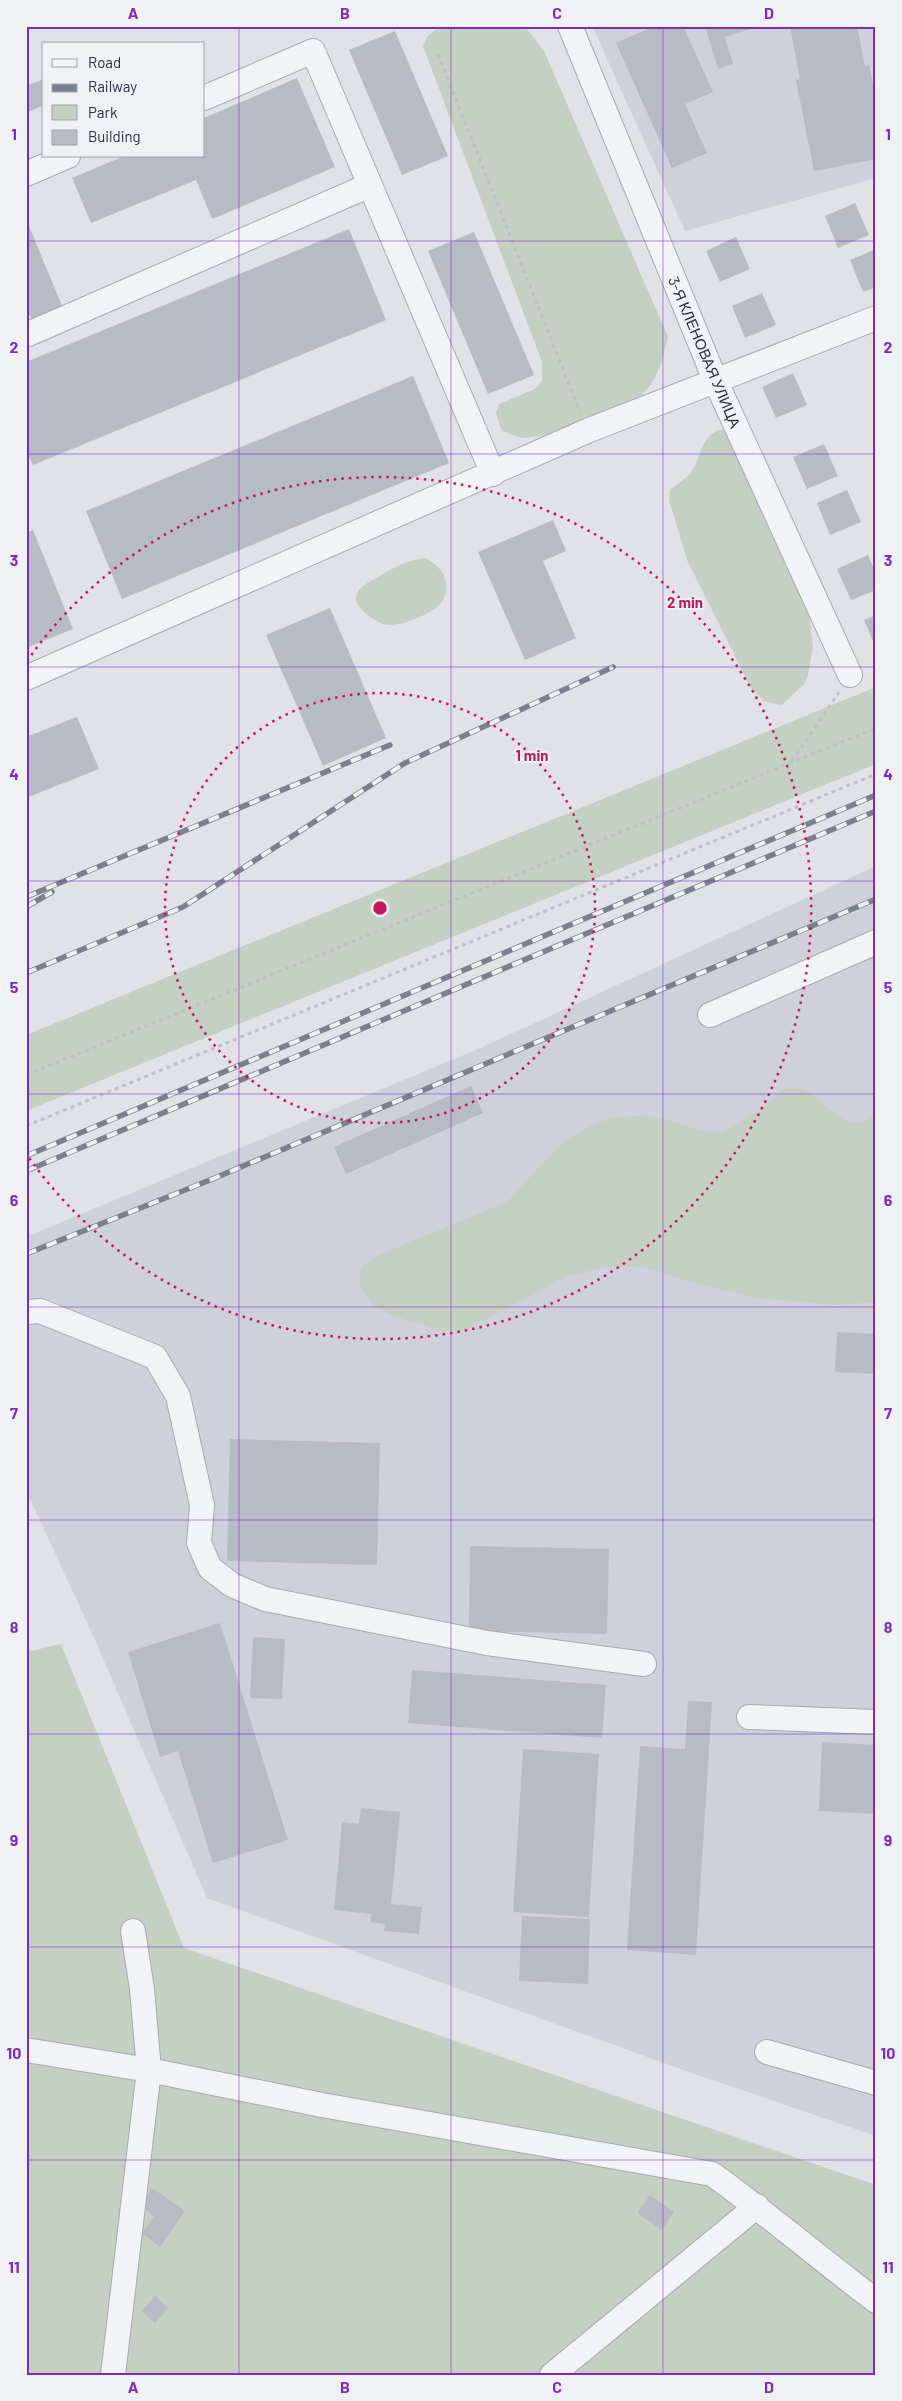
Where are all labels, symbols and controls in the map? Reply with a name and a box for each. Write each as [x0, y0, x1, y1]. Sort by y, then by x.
text: A [128, 3, 139, 22]
text: B [340, 3, 350, 22]
text: C [552, 3, 562, 22]
text: D [764, 3, 774, 22]
legend [42, 42, 205, 158]
text: Road [88, 53, 121, 71]
text: Railway [88, 77, 137, 95]
text: Park [88, 103, 118, 121]
text: 1 [11, 124, 17, 143]
text: 1 [885, 124, 891, 143]
text: Building [88, 127, 141, 145]
street label: 3-Я КЛЕНОВАЯ УЛИЦА [665, 274, 745, 430]
text: 2 [10, 337, 19, 356]
text: 2 [884, 337, 893, 356]
text: 3 [10, 550, 18, 569]
text: 3 [884, 550, 892, 569]
text: 2 min [667, 593, 703, 611]
text: 1 min [516, 746, 548, 764]
text: 4 [9, 764, 19, 783]
text: 4 [883, 764, 893, 783]
centre of rings [371, 899, 389, 917]
text: 5 [10, 977, 19, 996]
text: 5 [884, 977, 893, 996]
text: 6 [10, 1190, 19, 1209]
text: 6 [884, 1190, 893, 1209]
text: 7 [10, 1403, 18, 1422]
text: 7 [884, 1403, 892, 1422]
text: 8 [10, 1617, 19, 1636]
text: 8 [884, 1617, 893, 1636]
text: 9 [10, 1830, 18, 1849]
text: 9 [884, 1830, 892, 1849]
text: 10 [7, 2043, 21, 2062]
text: 10 [881, 2043, 895, 2062]
text: 11 [8, 2257, 20, 2276]
text: 11 [882, 2257, 894, 2276]
text: A [128, 2377, 139, 2396]
text: B [340, 2377, 350, 2396]
text: C [552, 2377, 562, 2396]
text: D [764, 2377, 774, 2396]

